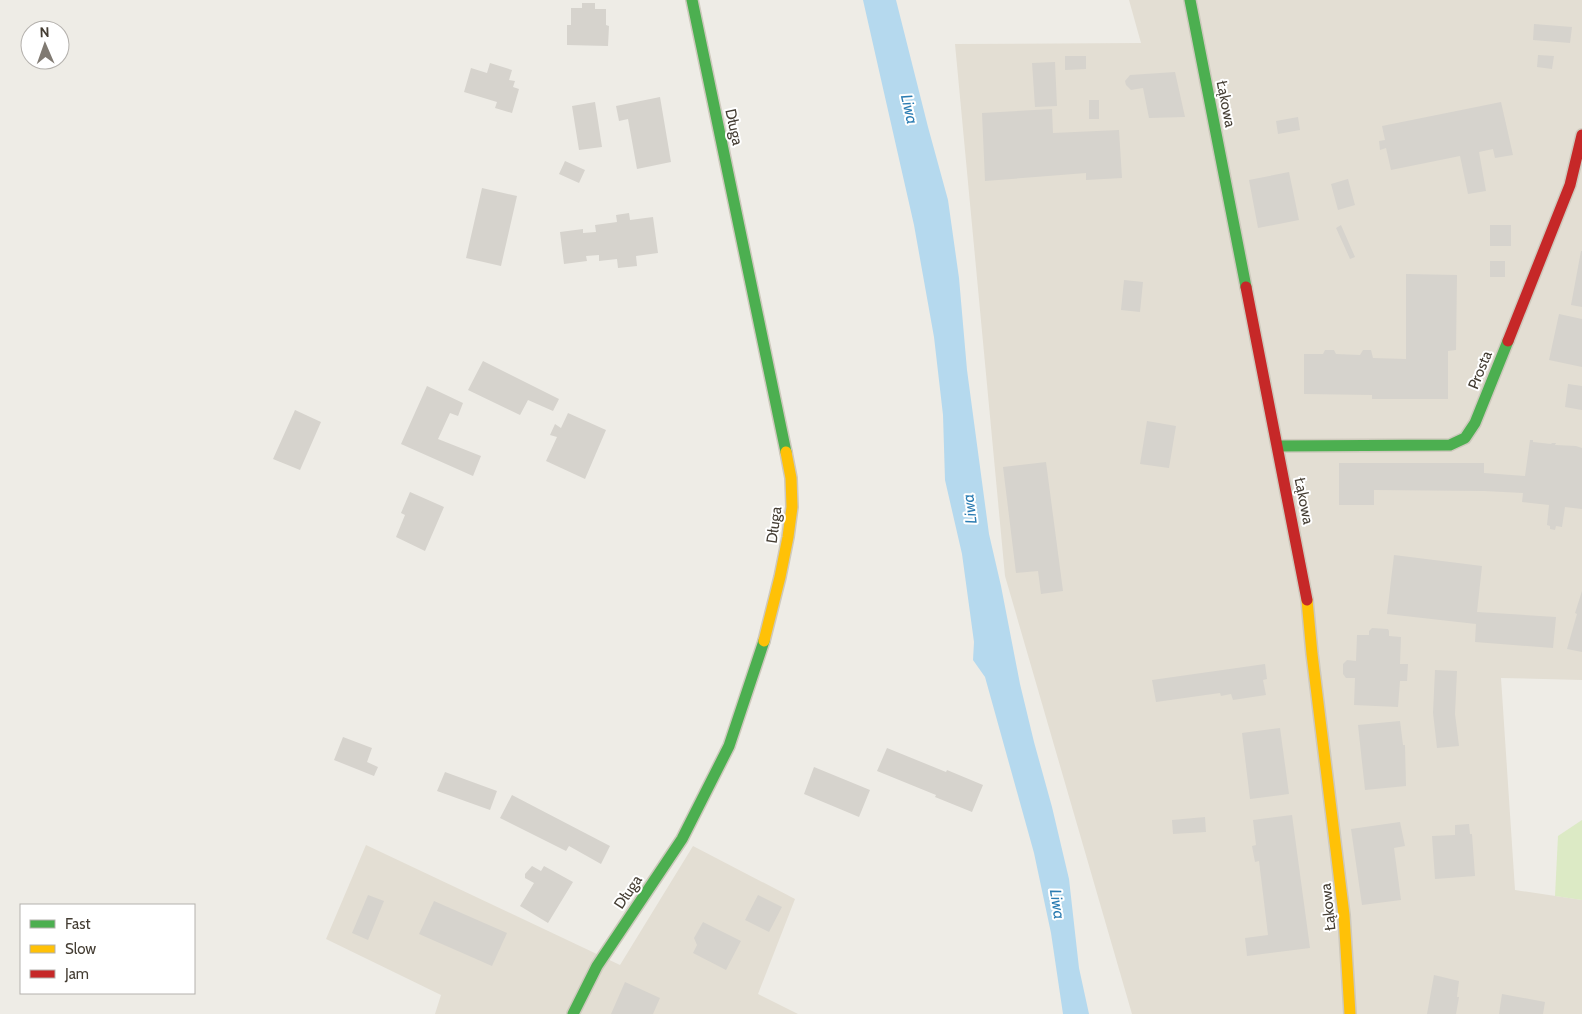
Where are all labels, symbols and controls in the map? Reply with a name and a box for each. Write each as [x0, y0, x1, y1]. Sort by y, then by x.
north arrow [20, 20, 70, 70]
text: N [39, 23, 50, 41]
street label: Łąkowa [1213, 79, 1239, 130]
water label: Liwa [897, 92, 922, 126]
street label: Długa [721, 107, 747, 148]
street label: Prosta [1464, 347, 1496, 392]
street label: Łąkowa [1291, 476, 1317, 527]
water label: Liwa [958, 493, 981, 525]
street label: Długa [763, 505, 786, 545]
street label: Długa [610, 871, 646, 912]
street label: Łąkowa [1316, 882, 1339, 931]
water label: Liwa [1046, 888, 1069, 920]
legend [20, 904, 195, 994]
text: Fast [65, 915, 90, 933]
text: Slow [65, 940, 96, 958]
text: Jam [64, 965, 89, 983]

